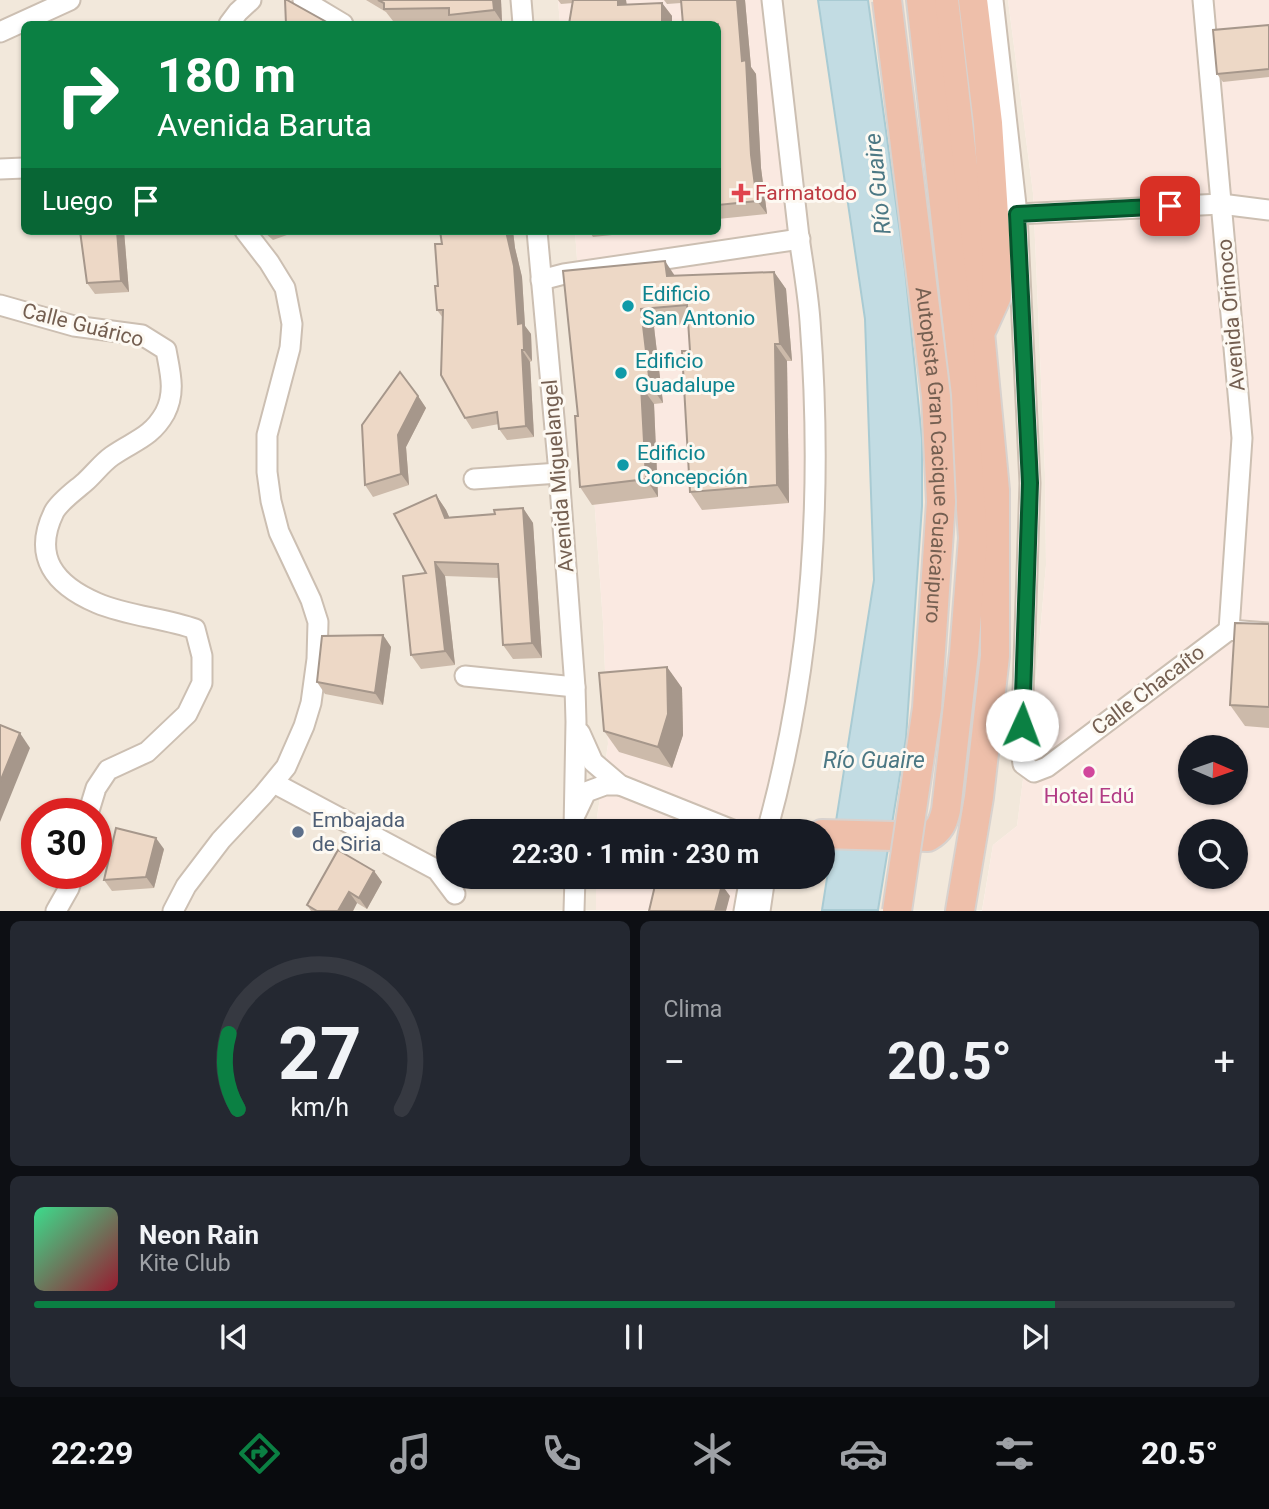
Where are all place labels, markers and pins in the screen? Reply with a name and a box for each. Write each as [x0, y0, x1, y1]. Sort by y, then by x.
pin [1140, 176, 1200, 236]
place label: Farmatodo [755, 181, 857, 205]
marker: Farmatodo [733, 185, 749, 201]
place label: Edificio San Antonio [642, 282, 755, 330]
marker: Edificio San Antonio [620, 298, 636, 314]
place label: Edificio Guadalupe [635, 349, 735, 397]
marker: Edificio Guadalupe [613, 365, 629, 381]
place label: Edificio Concepción [637, 441, 748, 489]
marker: Edificio Concepción [615, 457, 631, 473]
marker: Hotel Edú [1081, 764, 1097, 780]
place label: Hotel Edú [1044, 784, 1134, 808]
place label: Embajada de Siria [312, 808, 405, 856]
marker: Embajada de Siria [290, 824, 306, 840]

